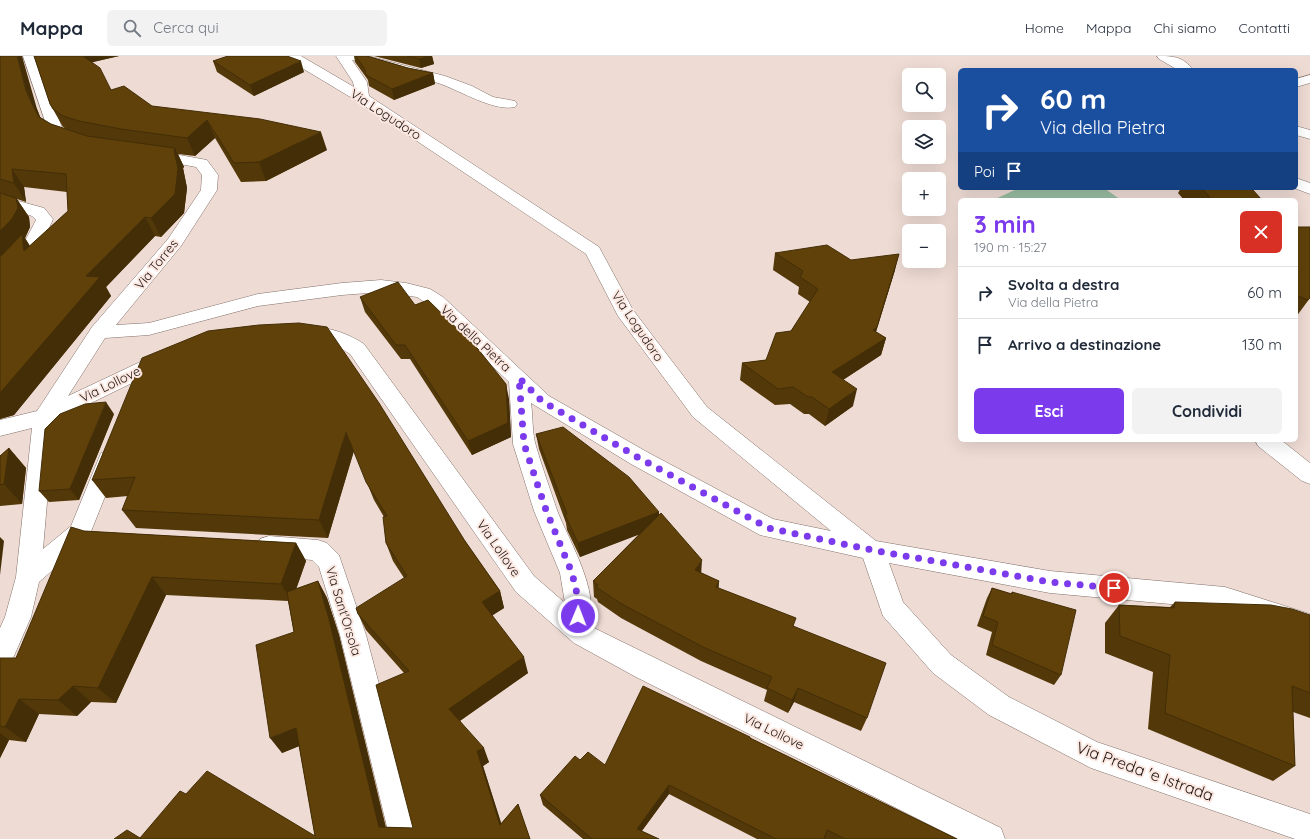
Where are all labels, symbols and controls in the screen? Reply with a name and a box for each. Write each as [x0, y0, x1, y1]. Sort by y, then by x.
search box [107, 10, 387, 46]
text: Mappa [20, 16, 83, 40]
icon: search [121, 17, 143, 39]
text: Cerca qui [153, 18, 219, 37]
text: Home [1025, 19, 1064, 37]
text: Mappa [1086, 19, 1131, 37]
text: Chi siamo [1153, 19, 1217, 37]
text: Contatti [1239, 19, 1290, 37]
map controls [902, 68, 946, 268]
button: search [902, 68, 946, 112]
text: 60 m [1040, 81, 1106, 116]
icon: right [974, 84, 1026, 136]
street label: Via Logudoro [348, 85, 425, 143]
text: Via della Pietra [1040, 116, 1165, 139]
button: layers [902, 120, 946, 164]
icon: arrive [1003, 160, 1025, 182]
text: Poi [974, 162, 995, 181]
button: + [902, 172, 946, 216]
text: 3 min [974, 209, 1036, 239]
button: close [1240, 211, 1282, 253]
button: − [902, 224, 946, 268]
street label: Via Torres [131, 236, 181, 292]
text: 190 m · 15:27 [974, 239, 1047, 255]
text: Svolta a destra [1008, 275, 1119, 294]
icon: right [974, 282, 996, 304]
text: 60 m [1247, 283, 1282, 302]
street label: Via Logudoro [609, 288, 667, 364]
text: Via della Pietra [1008, 294, 1099, 310]
street label: Via della Pietra [437, 301, 515, 375]
icon: arrive [974, 334, 996, 356]
text: Arrivo a destinazione [1008, 335, 1161, 354]
text: 130 m [1242, 335, 1282, 354]
street label: Via Lollove [77, 362, 143, 406]
button: Esci [974, 388, 1124, 434]
button: Condividi [1132, 388, 1282, 434]
street label: Via Lollove [474, 517, 524, 579]
street label: Via Sant'Orsola [323, 565, 365, 657]
pin [1097, 571, 1131, 605]
icon: arrive [1103, 577, 1125, 599]
position arrow [557, 595, 599, 637]
street label: Via Lollove [741, 709, 807, 753]
street label: Via Preda 'e Istrada [1074, 737, 1216, 805]

